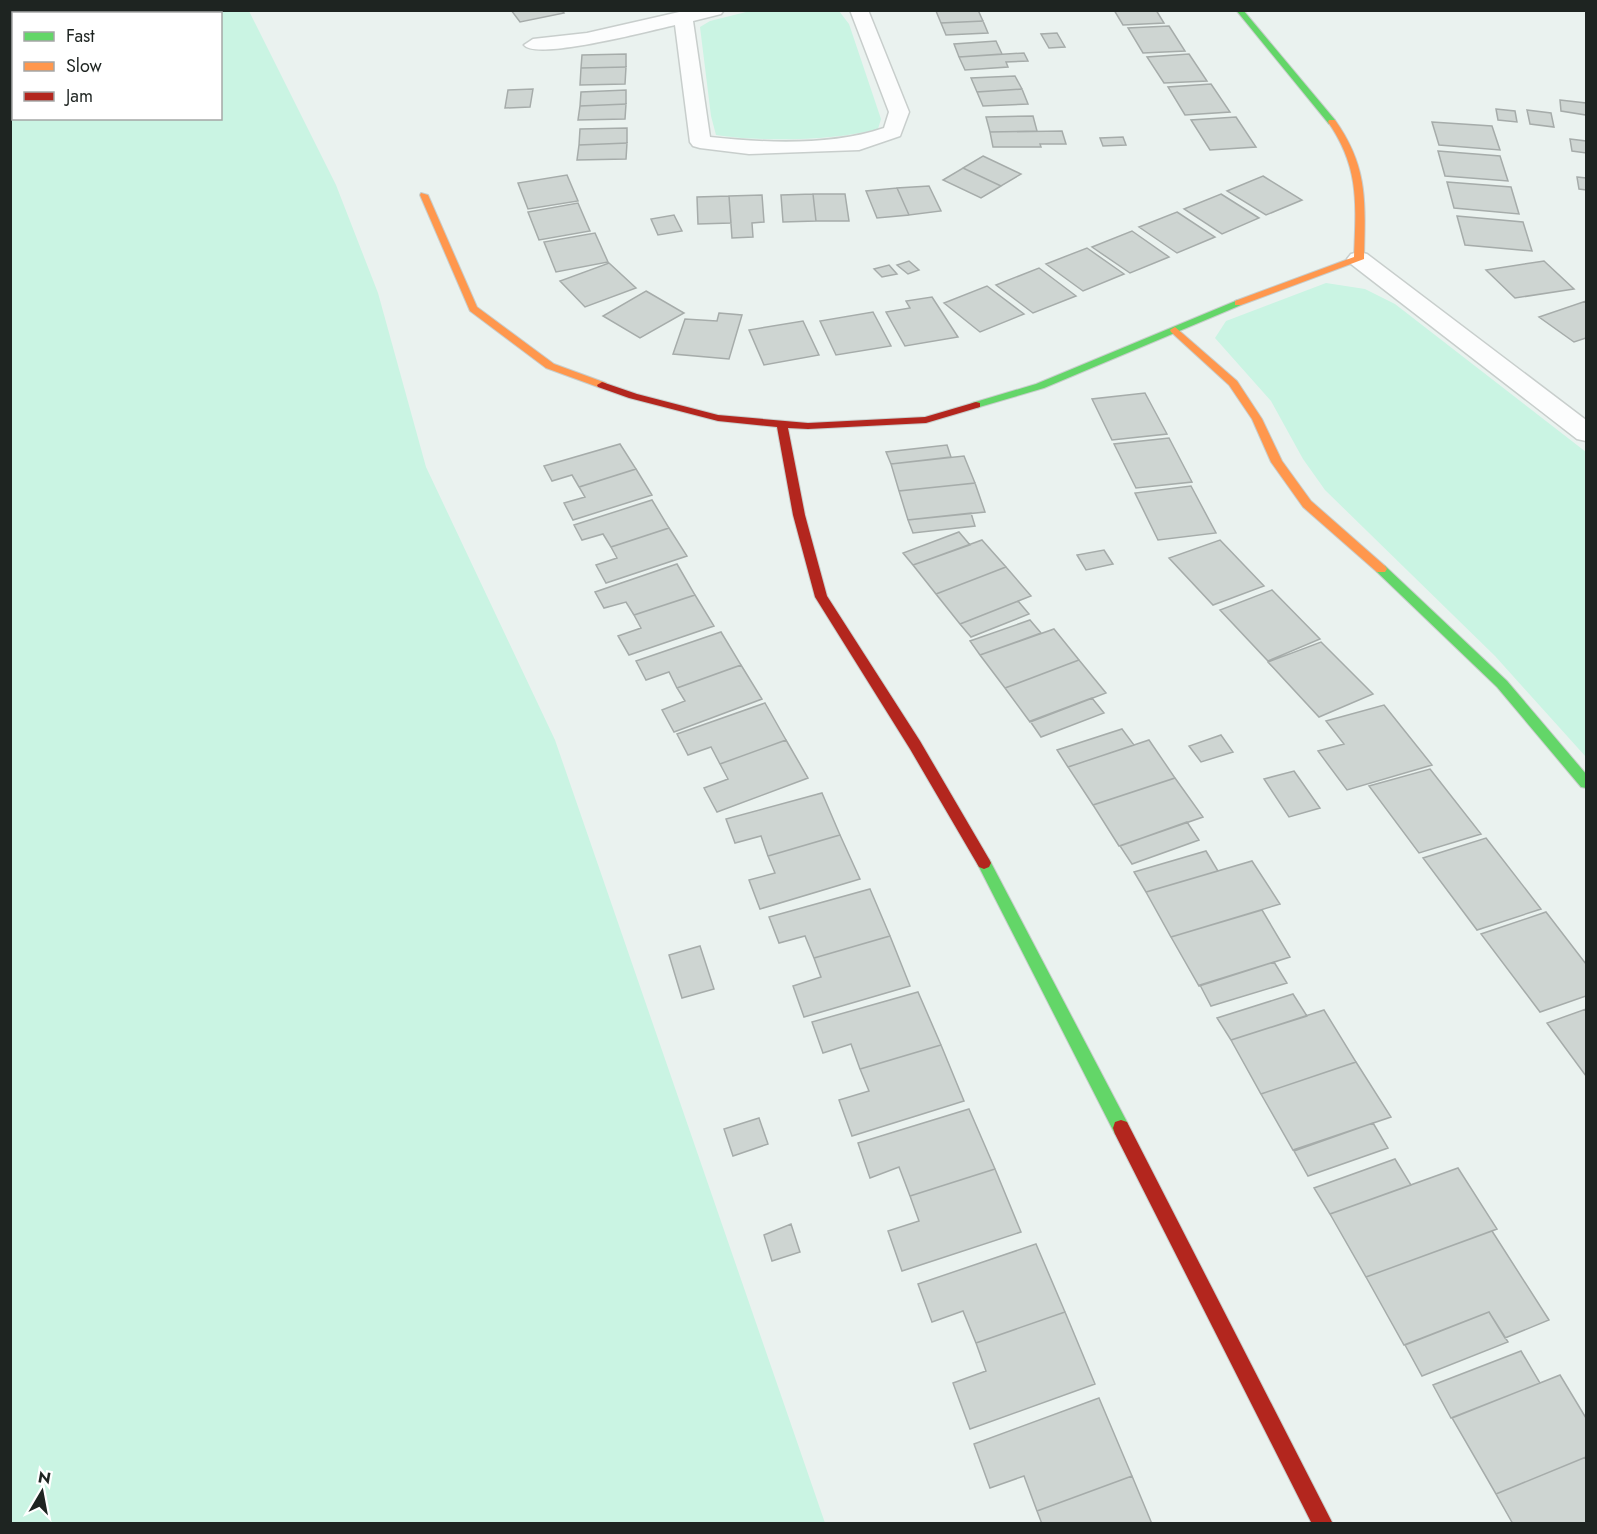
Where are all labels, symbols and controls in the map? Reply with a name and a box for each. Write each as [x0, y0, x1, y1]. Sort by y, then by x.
legend [12, 12, 222, 120]
text: Fast [66, 23, 95, 49]
text: Slow [66, 53, 103, 79]
text: Jam [64, 83, 93, 109]
north arrow [12, 1462, 72, 1522]
text: N [36, 1465, 53, 1490]

